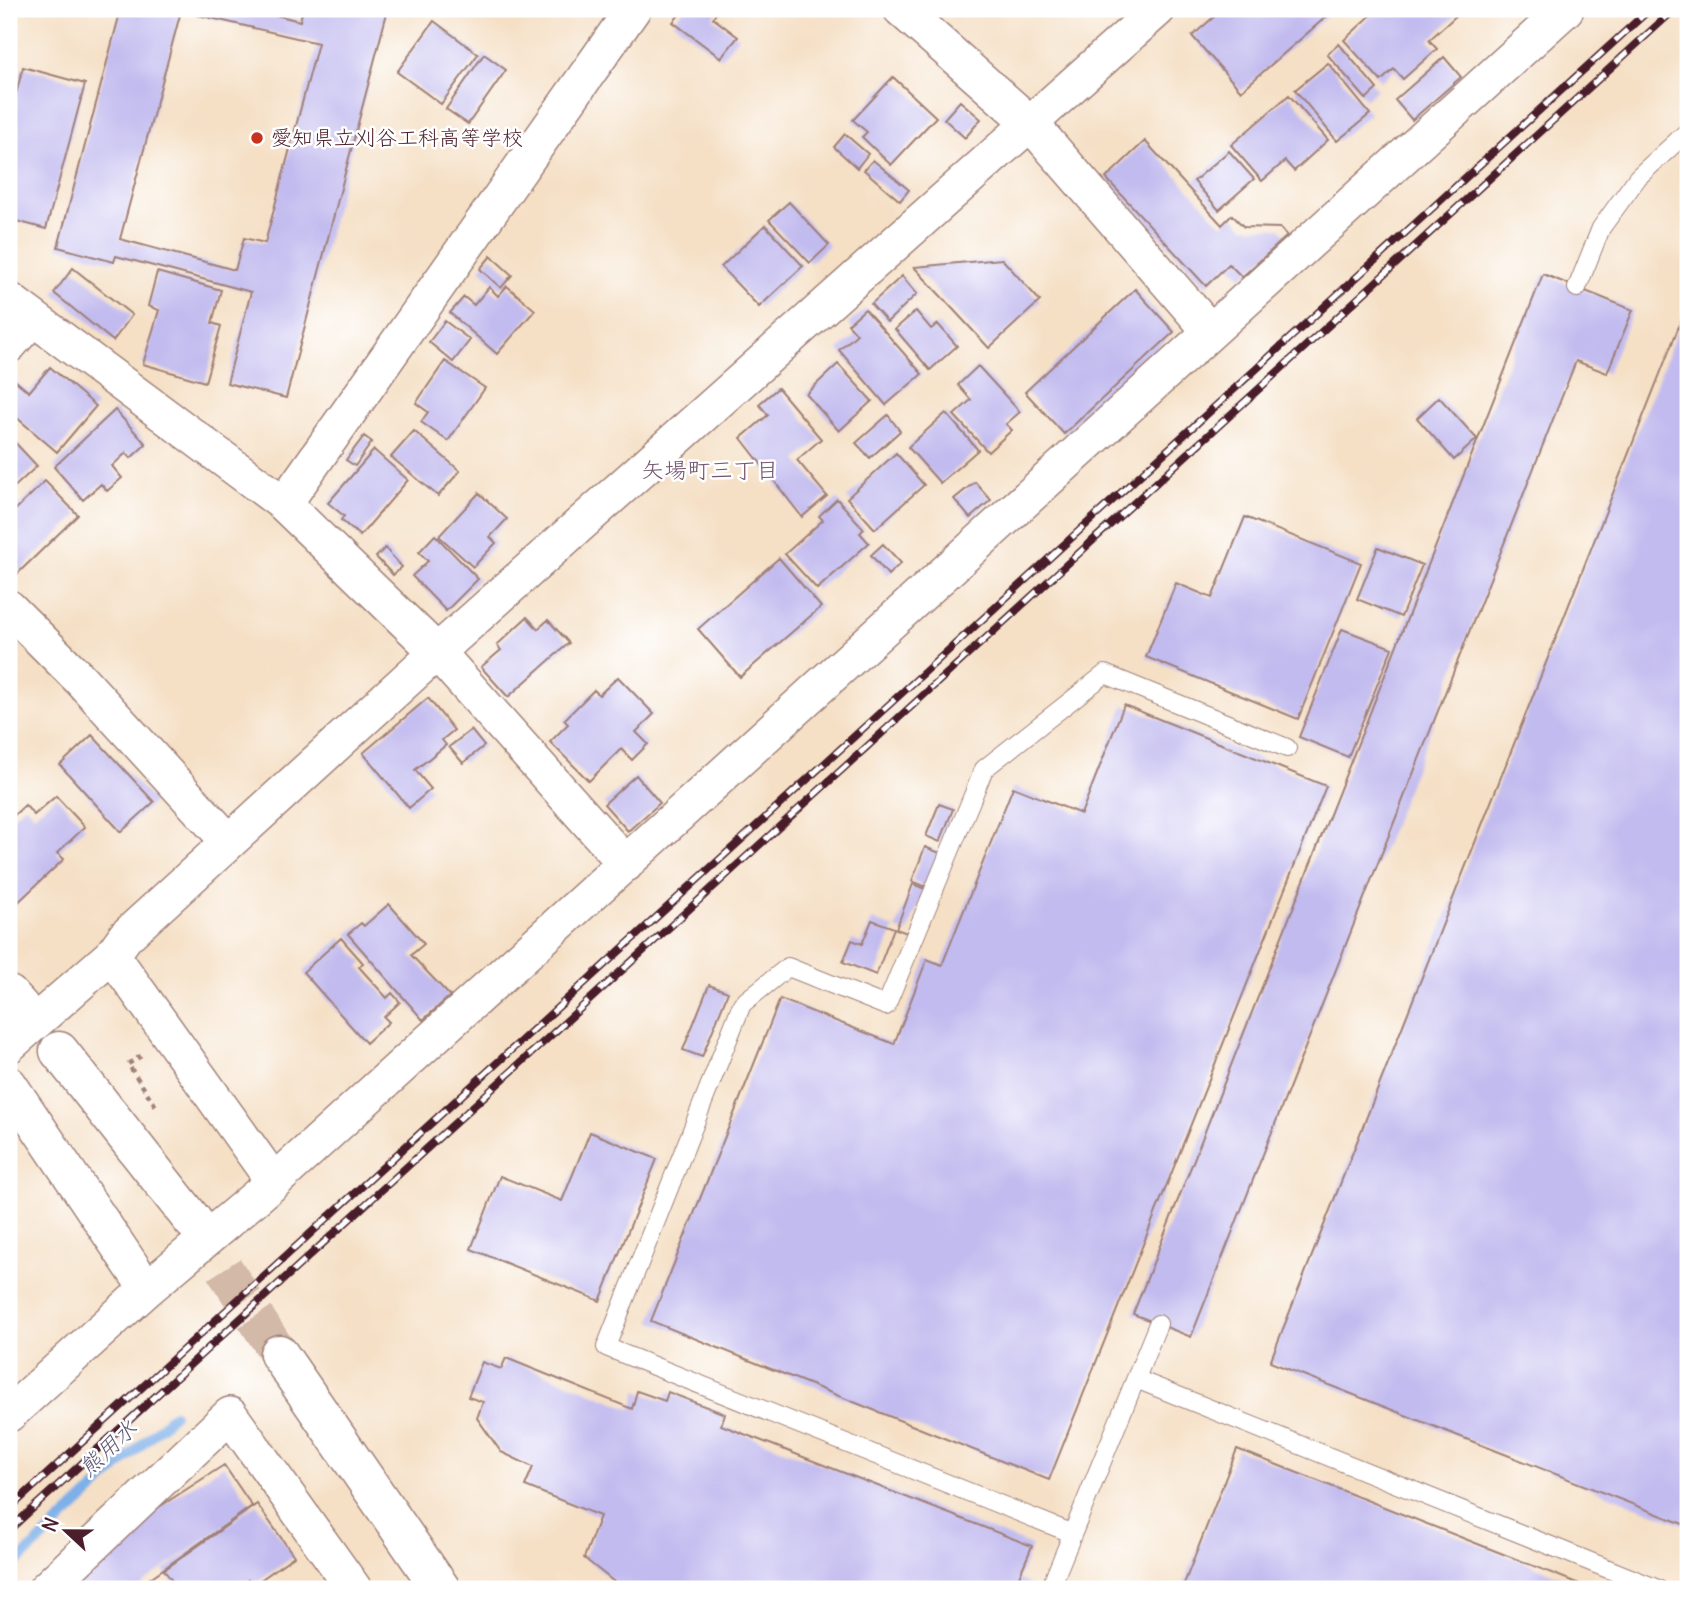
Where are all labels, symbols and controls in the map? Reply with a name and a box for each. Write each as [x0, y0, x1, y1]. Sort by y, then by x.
place label: 愛知県立刈谷工科高等学校 [271, 124, 523, 151]
marker: 愛知県立刈谷工科高等学校 [249, 130, 265, 146]
district label: 矢場町三丁目 [641, 455, 779, 484]
water label: 熊用水 [73, 1414, 143, 1482]
north arrow [32, 1496, 102, 1566]
text: N [37, 1514, 64, 1535]

